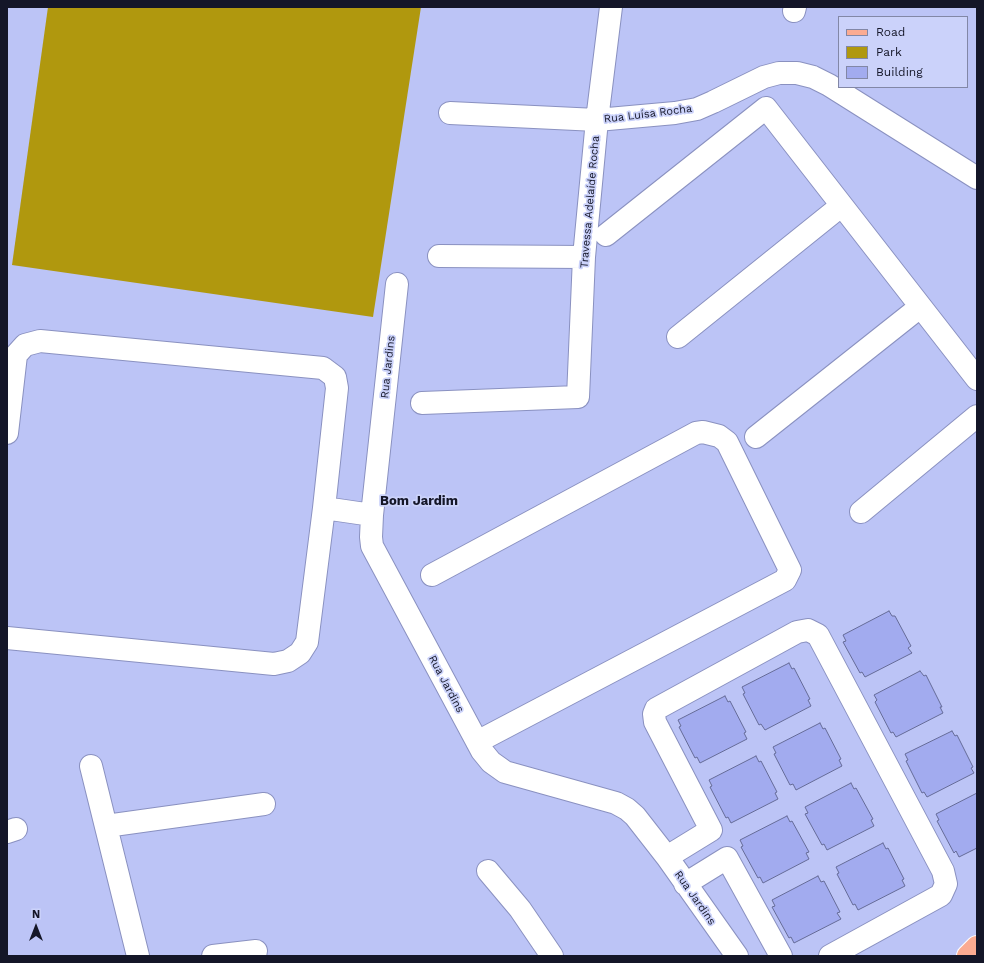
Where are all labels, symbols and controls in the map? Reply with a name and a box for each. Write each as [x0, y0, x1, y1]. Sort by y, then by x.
legend [838, 16, 968, 88]
text: Road [876, 25, 905, 39]
text: Park [876, 45, 902, 59]
text: Building [876, 65, 923, 79]
street label: Rua Luísa Rocha [603, 102, 693, 126]
street label: Travessa Adelaíde Rocha [578, 135, 602, 269]
street label: Rua Jardins [378, 335, 398, 399]
district label: Bom Jardim [380, 493, 458, 509]
street label: Rua Jardins [425, 653, 467, 715]
street label: Rua Jardins [672, 868, 718, 928]
north arrow [16, 907, 56, 947]
text: N [32, 908, 40, 921]

